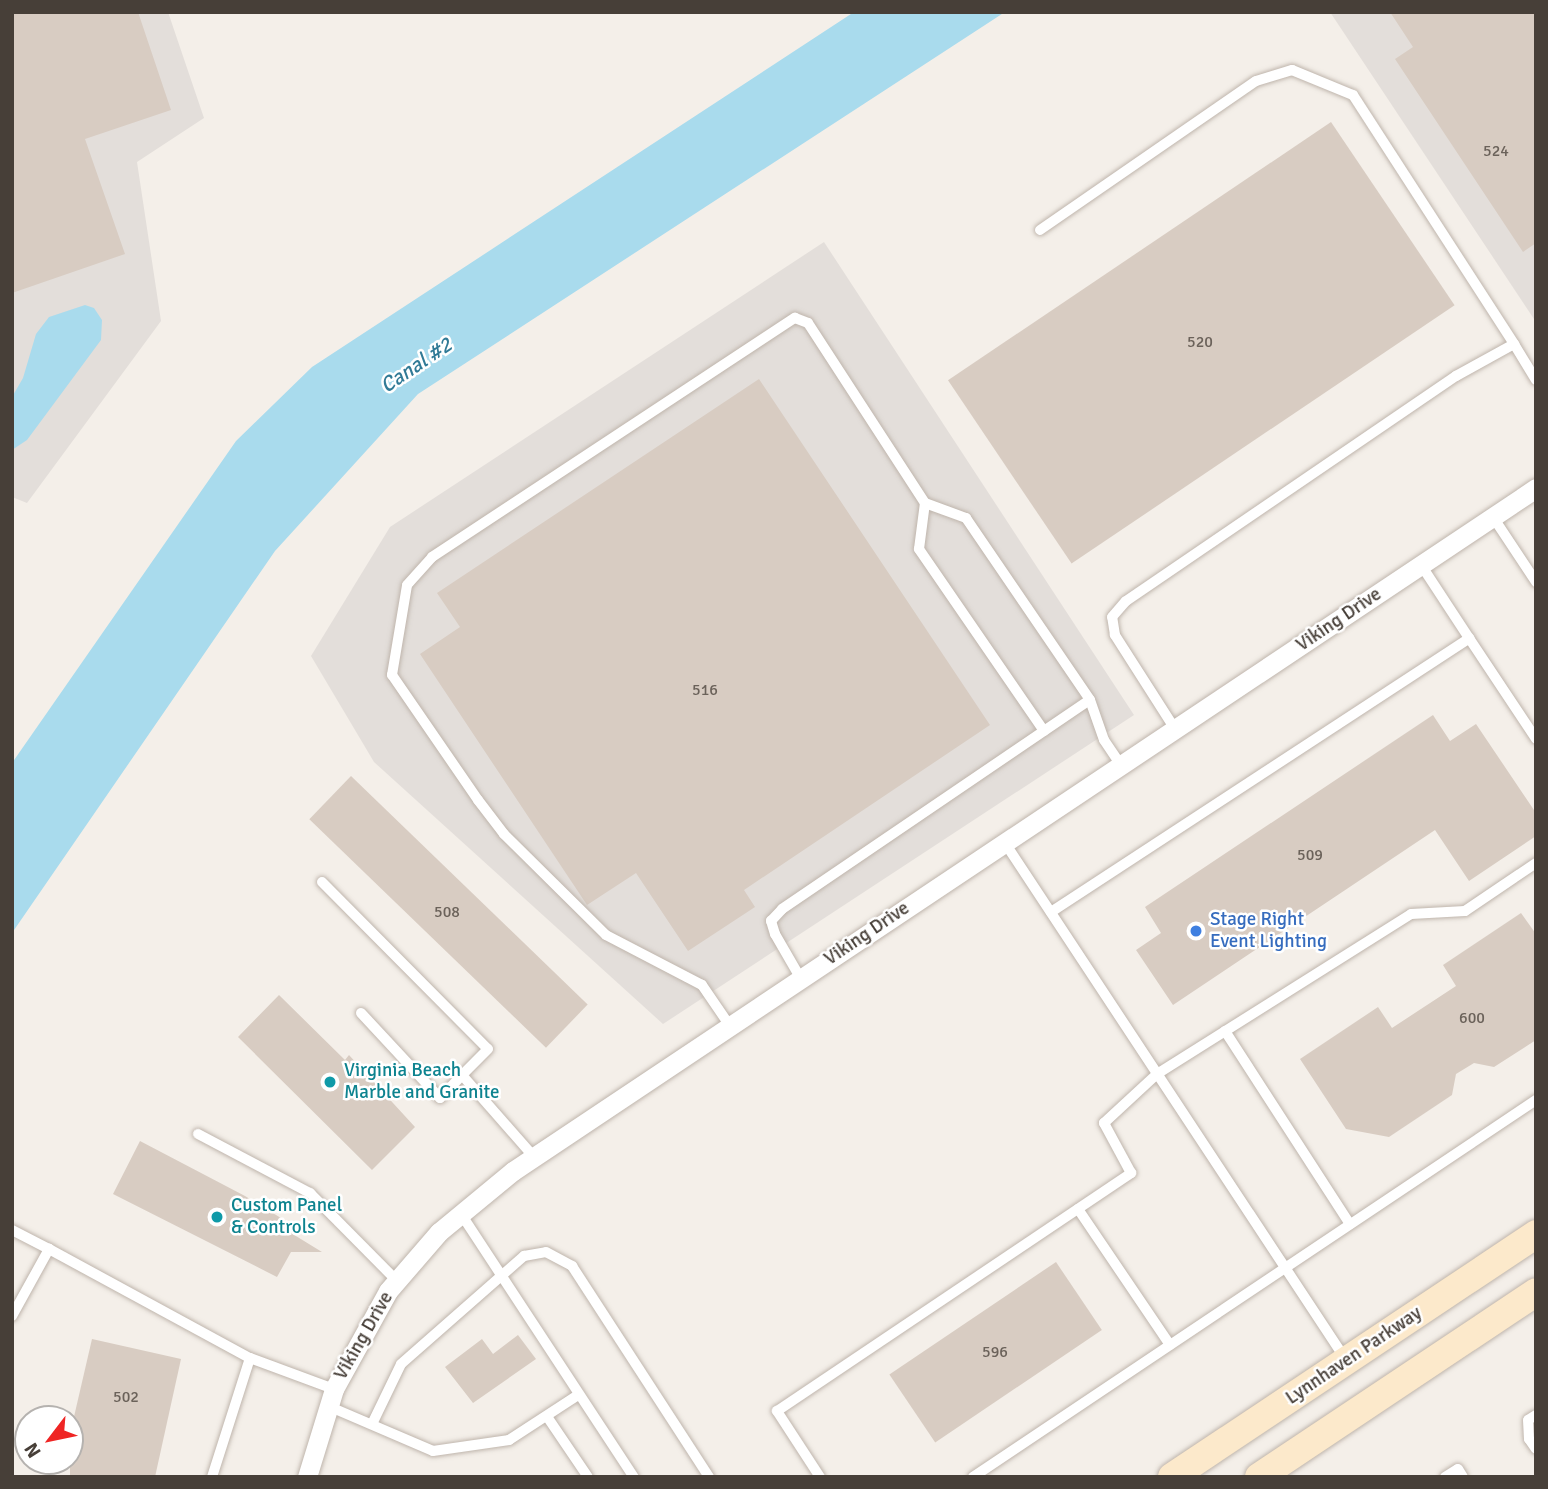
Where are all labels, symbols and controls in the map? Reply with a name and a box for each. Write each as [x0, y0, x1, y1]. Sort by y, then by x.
house number: 524 [1483, 141, 1509, 161]
water label: Canal #2 [375, 332, 457, 398]
house number: 520 [1187, 332, 1213, 352]
street label: Viking Drive [1292, 583, 1386, 657]
house number: 516 [692, 680, 718, 700]
house number: 509 [1297, 845, 1323, 865]
street label: Viking Drive [820, 897, 914, 971]
house number: 508 [434, 902, 460, 922]
place label: Stage Right Event Lighting [1210, 909, 1327, 953]
marker: Stage Right Event Lighting [1188, 923, 1204, 939]
house number: 600 [1459, 1008, 1485, 1028]
place label: Virginia Beach Marble and Granite [344, 1060, 499, 1104]
marker: Virginia Beach Marble and Granite [322, 1074, 338, 1090]
place label: Custom Panel & Controls [231, 1195, 342, 1239]
marker: Custom Panel & Controls [209, 1209, 225, 1225]
street label: Viking Drive [330, 1288, 398, 1384]
street label: Lynnhaven Parkway [1282, 1302, 1426, 1410]
house number: 596 [982, 1342, 1008, 1362]
house number: 502 [113, 1387, 139, 1407]
north arrow [14, 1405, 84, 1475]
text: N [19, 1438, 47, 1462]

